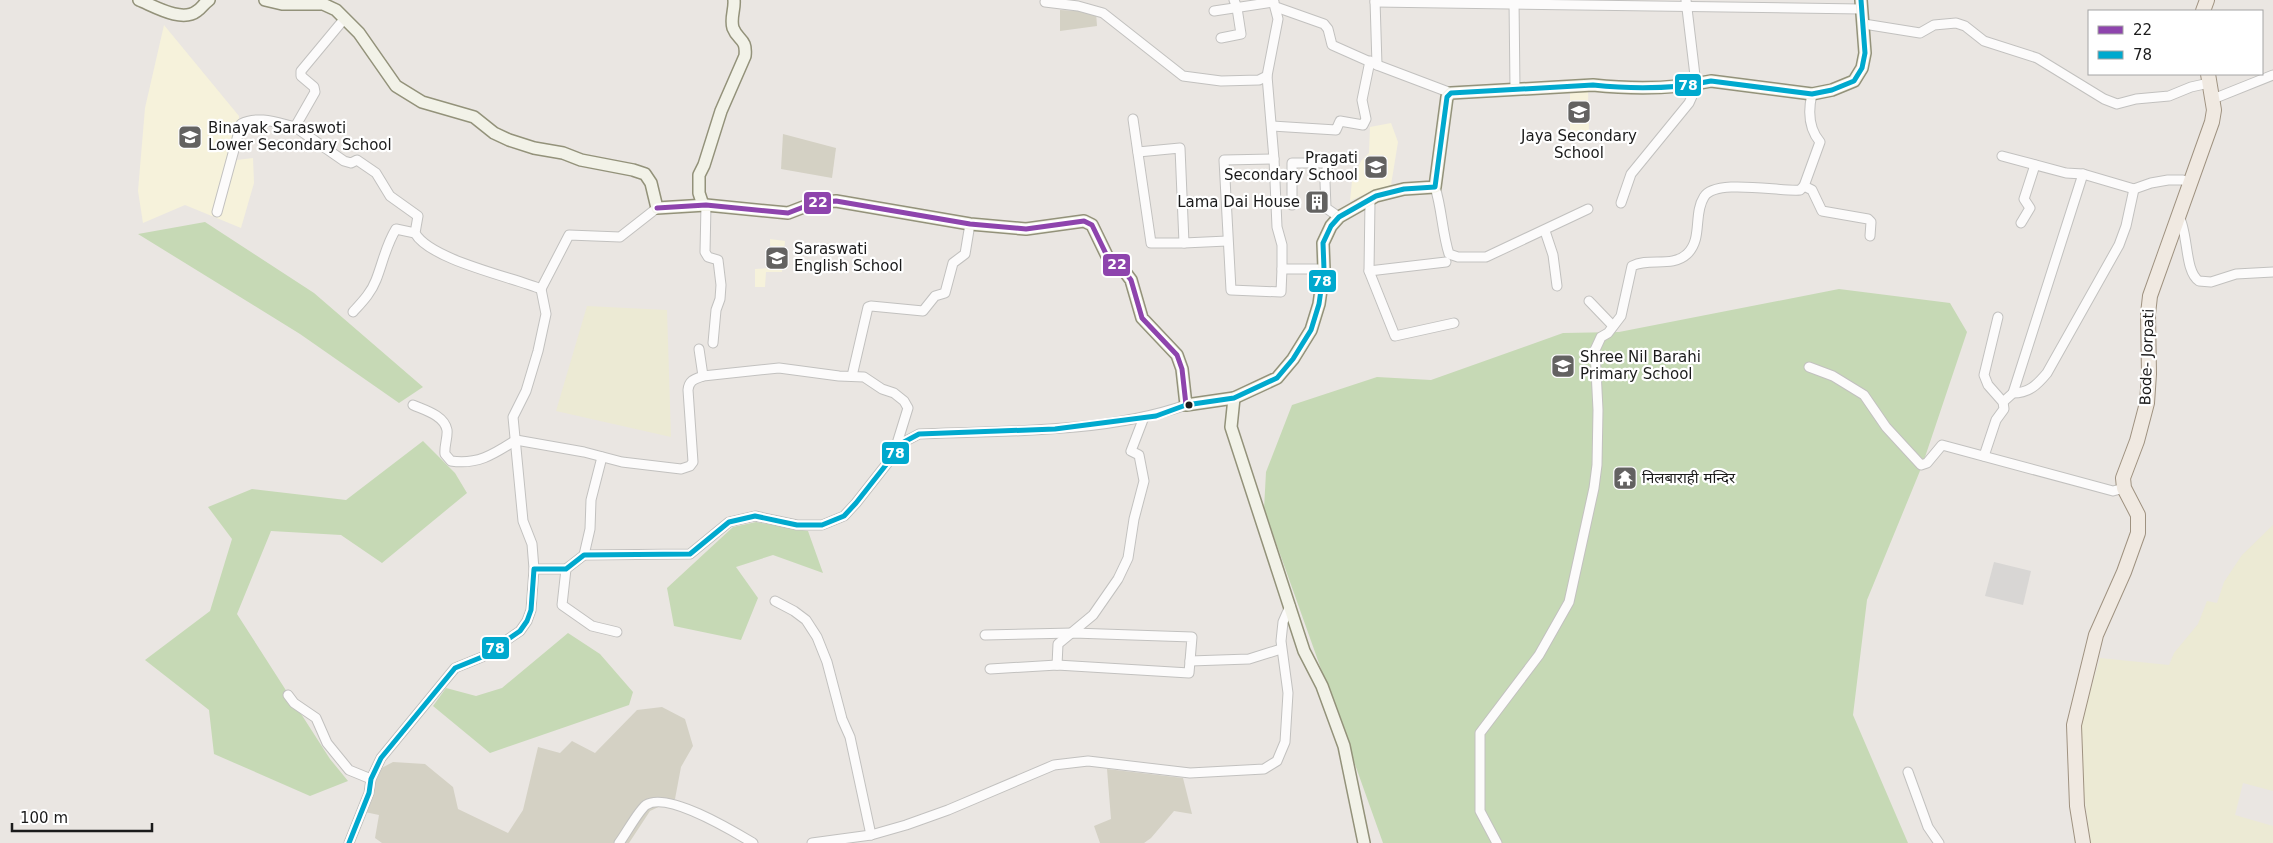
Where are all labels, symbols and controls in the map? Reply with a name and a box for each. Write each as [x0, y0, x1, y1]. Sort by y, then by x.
legend [2088, 10, 2263, 75]
text: 22 [2133, 21, 2152, 39]
text: 78 [2133, 46, 2152, 64]
line badge: 78 [1674, 73, 1702, 97]
text: 78 [1678, 77, 1698, 93]
school or university icon: Jaya Secondary School [1566, 99, 1592, 125]
place label: Binayak Saraswoti Lower Secondary School [208, 119, 392, 154]
school or university icon: Binayak Saraswoti Lower Secondary School [177, 124, 203, 150]
place label: Jaya Secondary School [1520, 127, 1637, 162]
place label: Pragati Secondary School [1224, 149, 1358, 184]
school or university icon: Pragati Secondary School [1363, 154, 1389, 180]
building icon: Lama Dai House [1304, 189, 1330, 215]
line badge: 22 [803, 191, 832, 215]
place label: Lama Dai House [1177, 193, 1300, 211]
text: 22 [808, 194, 828, 210]
place label: Saraswati English School [794, 240, 903, 275]
school or university icon: Saraswati English School [764, 245, 790, 271]
line badge: 22 [1102, 253, 1131, 277]
text: 22 [1107, 256, 1127, 272]
line badge: 78 [1308, 269, 1337, 293]
text: 78 [1312, 273, 1332, 289]
street label: Bode- Jorpati [2136, 308, 2158, 406]
place label: Shree Nil Barahi Primary School [1580, 348, 1701, 383]
school or university icon: Shree Nil Barahi Primary School [1550, 353, 1576, 379]
unlabelled marker [1184, 400, 1194, 410]
line badge: 78 [881, 441, 910, 465]
text: 78 [885, 445, 905, 461]
temple icon: निलबाराही मन्दिर [1612, 465, 1638, 491]
place label: निलबाराही मन्दिर [1642, 469, 1736, 487]
line badge: 78 [481, 636, 510, 660]
text: 78 [485, 640, 505, 656]
scale bar [12, 800, 152, 832]
text: 100 m [20, 809, 68, 827]

